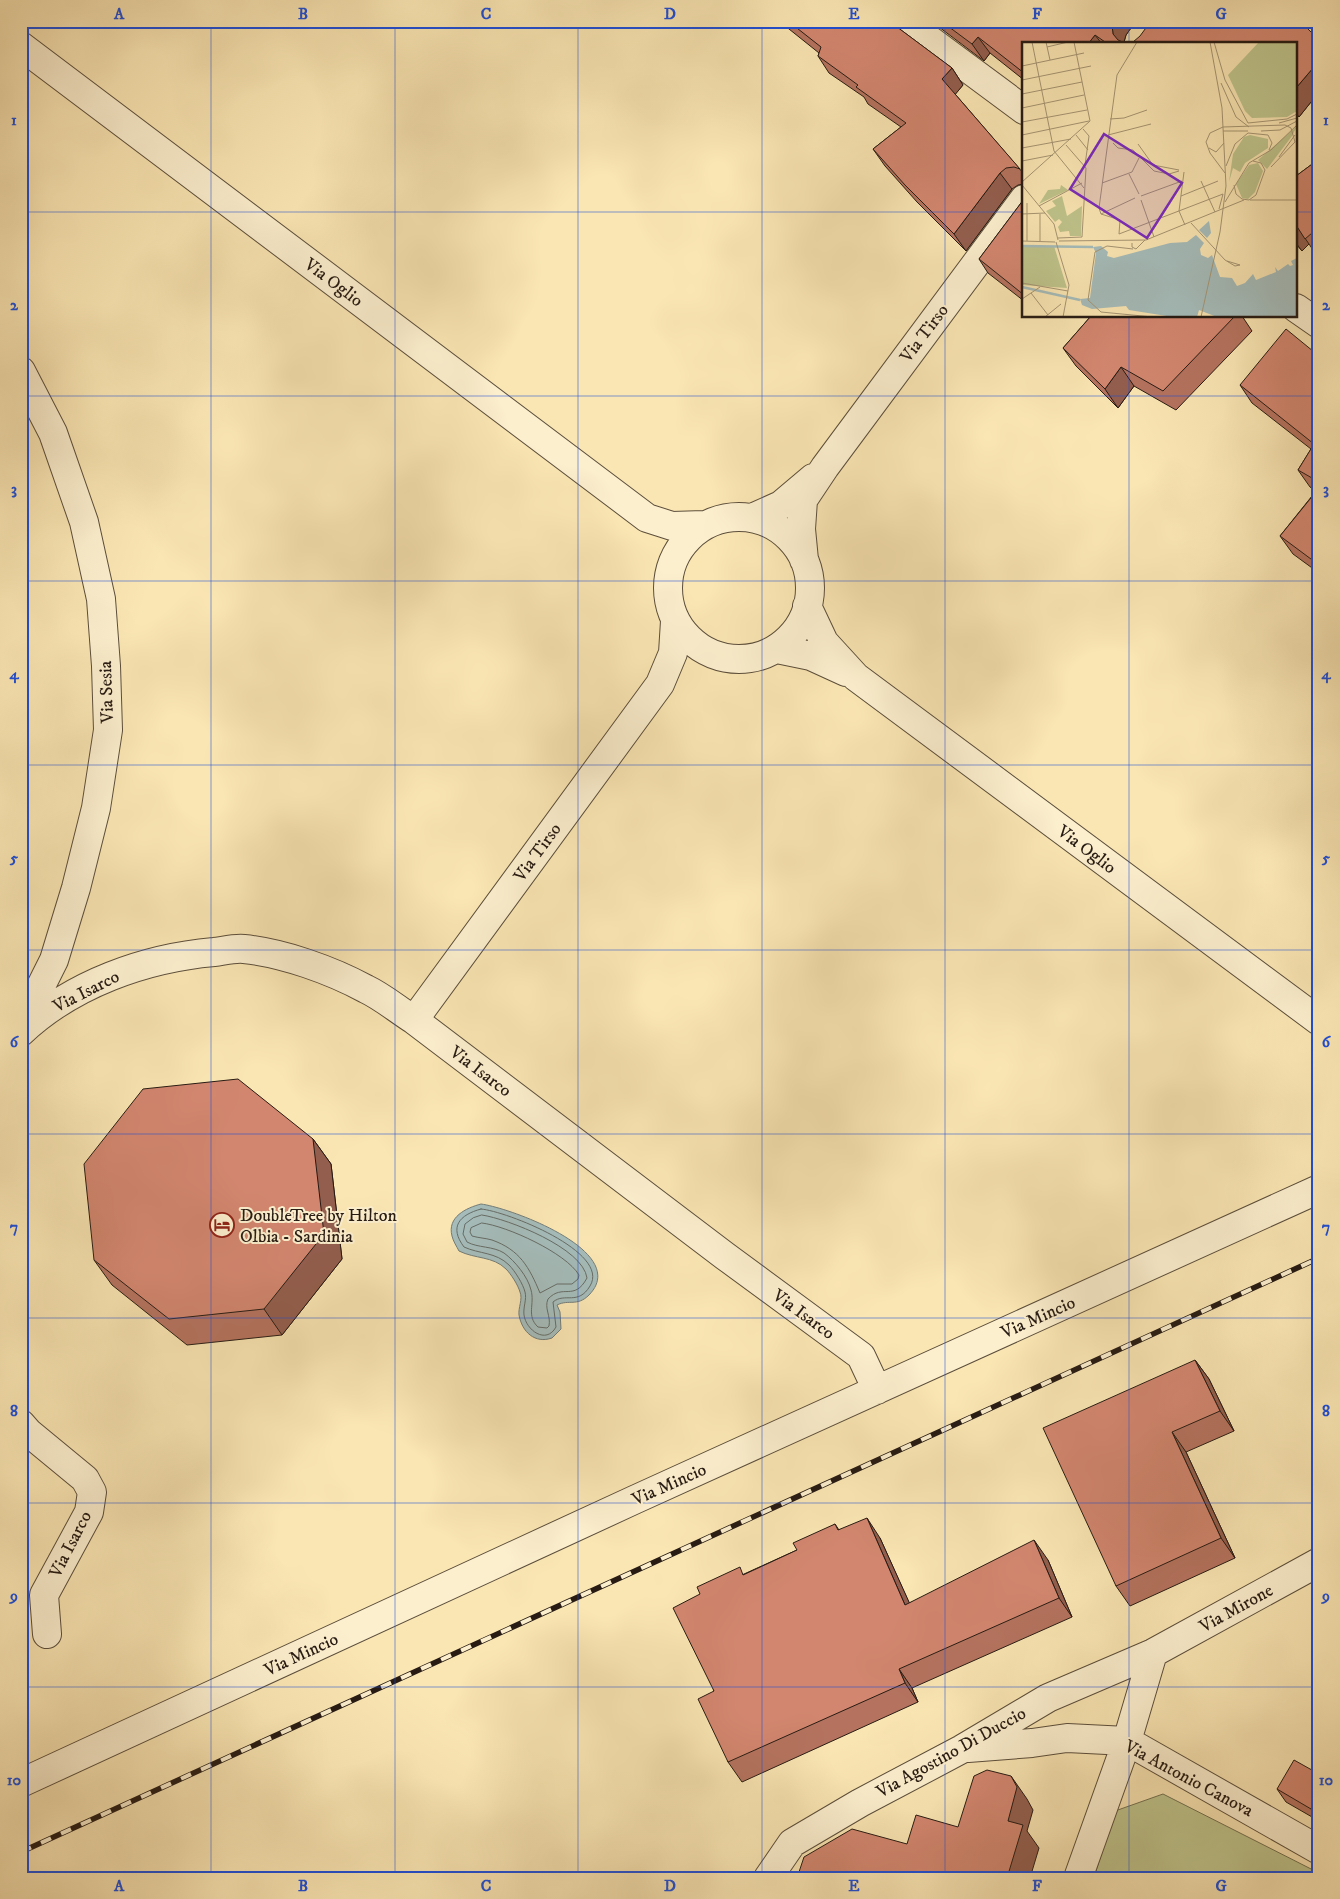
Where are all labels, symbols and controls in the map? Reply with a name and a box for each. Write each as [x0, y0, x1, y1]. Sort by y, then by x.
text: A [113, 4, 125, 24]
text: B [298, 4, 308, 24]
text: C [481, 4, 491, 24]
text: D [664, 4, 676, 24]
text: E [848, 4, 860, 24]
text: F [1032, 4, 1042, 24]
text: G [1215, 4, 1227, 24]
inset map [1022, 42, 1298, 318]
text: 1 [11, 110, 17, 130]
text: 1 [1323, 110, 1329, 130]
street label: Via Oglio [299, 253, 367, 312]
text: 2 [10, 295, 19, 315]
text: 2 [1322, 295, 1331, 315]
street label: Via Tirso [895, 300, 954, 368]
text: 3 [11, 479, 17, 499]
text: 3 [1323, 479, 1329, 499]
street label: Via Sesia [95, 660, 119, 725]
text: 4 [8, 664, 19, 684]
text: 4 [1320, 664, 1331, 684]
street label: Via Tirso [509, 819, 567, 887]
street label: Via Oglio [1052, 820, 1120, 879]
text: 5 [9, 848, 18, 868]
text: 5 [1321, 848, 1330, 868]
street label: Via Isarco [49, 966, 124, 1018]
text: 6 [10, 1032, 20, 1052]
text: 6 [1322, 1032, 1332, 1052]
street label: Via Isarco [444, 1041, 516, 1102]
place label: DoubleTree by Hilton Olbia - Sardinia [240, 1205, 398, 1248]
hotel icon: DoubleTree by Hilton Olbia - Sardinia [209, 1212, 235, 1238]
text: 7 [10, 1217, 18, 1237]
text: 7 [1322, 1217, 1330, 1237]
street label: Via Isarco [767, 1284, 839, 1345]
street label: Via Mincio [997, 1292, 1079, 1344]
text: 8 [10, 1401, 18, 1421]
text: 8 [1322, 1401, 1330, 1421]
street label: Via Mincio [628, 1459, 710, 1511]
street label: Via Isarco [44, 1507, 97, 1582]
street label: Via Mirone [1195, 1580, 1277, 1639]
text: 9 [9, 1586, 18, 1606]
text: 9 [1321, 1586, 1330, 1606]
street label: Via Mincio [260, 1628, 342, 1682]
street label: Via Agostino Di Duccio [872, 1702, 1030, 1804]
street label: Via Antonio Canova [1120, 1735, 1257, 1822]
text: 10 [7, 1770, 22, 1790]
text: 10 [1319, 1770, 1334, 1790]
text: A [113, 1876, 125, 1896]
text: B [298, 1876, 308, 1896]
text: C [481, 1876, 491, 1896]
text: D [664, 1876, 676, 1896]
text: E [848, 1876, 860, 1896]
text: F [1032, 1876, 1042, 1896]
text: G [1215, 1876, 1227, 1896]

